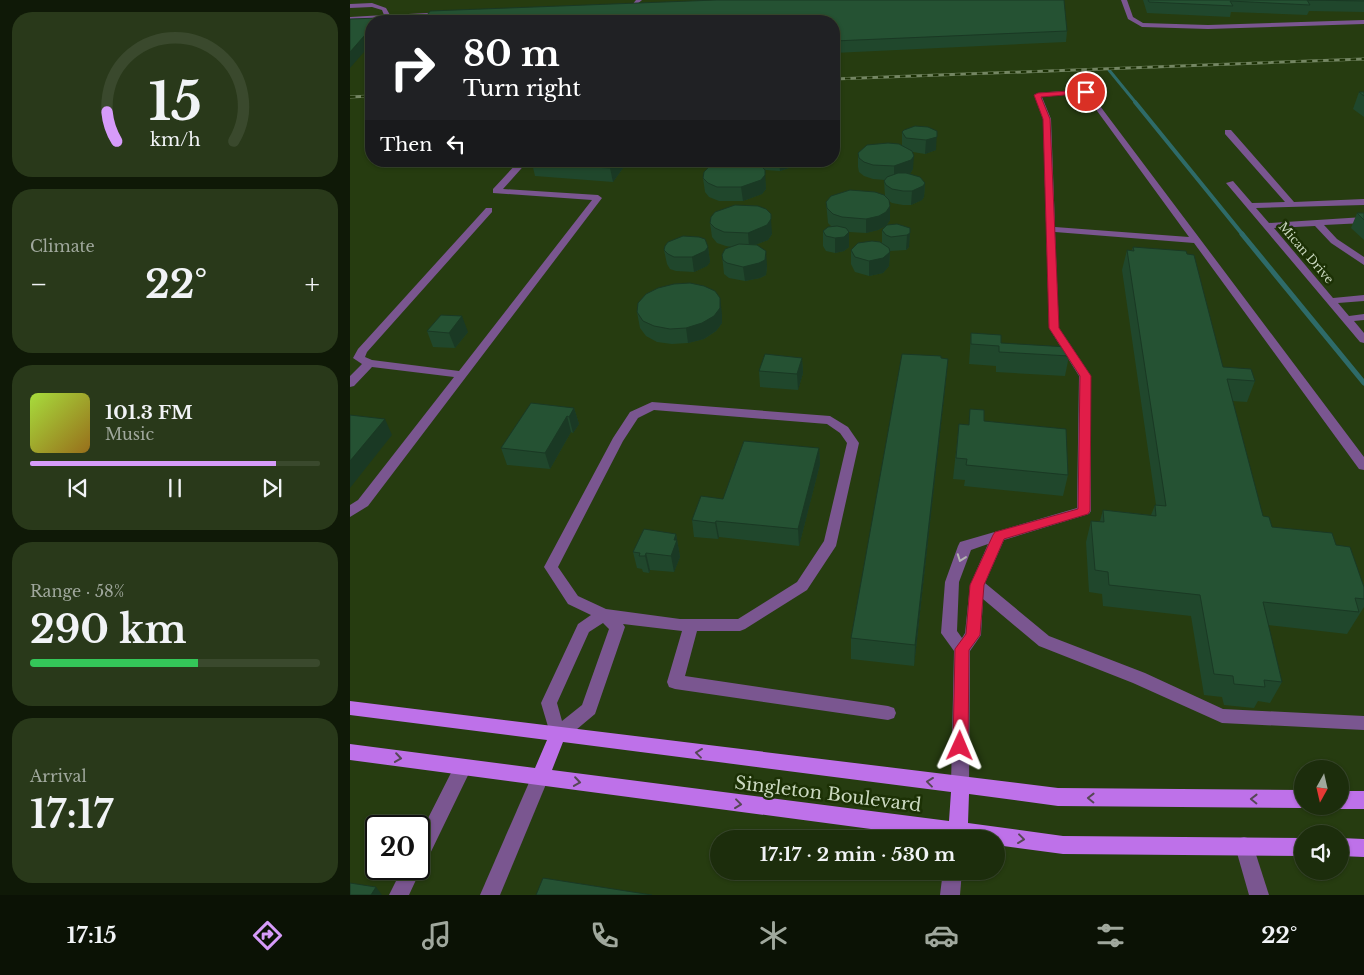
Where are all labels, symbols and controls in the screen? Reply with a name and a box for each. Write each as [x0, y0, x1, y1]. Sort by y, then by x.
text: 80 m [463, 32, 560, 75]
icon: right [380, 35, 445, 100]
text: 15 [148, 70, 202, 134]
pin [1065, 71, 1107, 113]
text: Turn right [463, 75, 581, 102]
icon: arrive [1072, 78, 1100, 106]
text: km/h [150, 129, 200, 151]
icon: left [442, 130, 470, 158]
text: Then [380, 133, 432, 156]
street label: Mican Drive [1276, 219, 1337, 286]
text: Climate [30, 236, 95, 256]
text: 22° [145, 261, 207, 308]
text: − [30, 267, 48, 302]
text: + [305, 267, 320, 302]
text: 101.3 FM [105, 401, 193, 424]
text: Music [105, 424, 154, 444]
icon: previous [64, 474, 92, 502]
icon: pause [161, 474, 189, 502]
icon: next [258, 474, 286, 502]
one-way arrow [957, 553, 967, 562]
text: Range · 58% [30, 581, 124, 601]
text: 290 km [30, 606, 186, 653]
position arrow [933, 719, 985, 771]
one-way arrow [695, 749, 703, 759]
one-way arrow [394, 753, 403, 763]
north arrow [1294, 760, 1349, 815]
map controls [1294, 760, 1349, 880]
text: Arrival [30, 766, 87, 786]
street label: Singleton Boulevard [733, 772, 923, 816]
one-way arrow [573, 776, 581, 787]
one-way arrow [925, 777, 933, 788]
text: 17:17 [30, 791, 113, 838]
one-way arrow [1087, 792, 1095, 803]
one-way arrow [1250, 794, 1258, 804]
one-way arrow [734, 798, 742, 809]
speed limit sign: 20 [365, 815, 430, 880]
button: sound [1294, 825, 1349, 880]
one-way arrow [1017, 833, 1025, 844]
text: 17:17 · 2 min · 530 m [760, 843, 955, 866]
icon: directions [250, 918, 285, 953]
icon: music [419, 918, 454, 953]
icon: phone [587, 918, 622, 953]
icon: climate [756, 918, 791, 953]
icon: car [924, 918, 959, 953]
icon: filters [1093, 918, 1128, 953]
text: 17:15 [67, 922, 117, 949]
text: 22° [1261, 922, 1297, 949]

